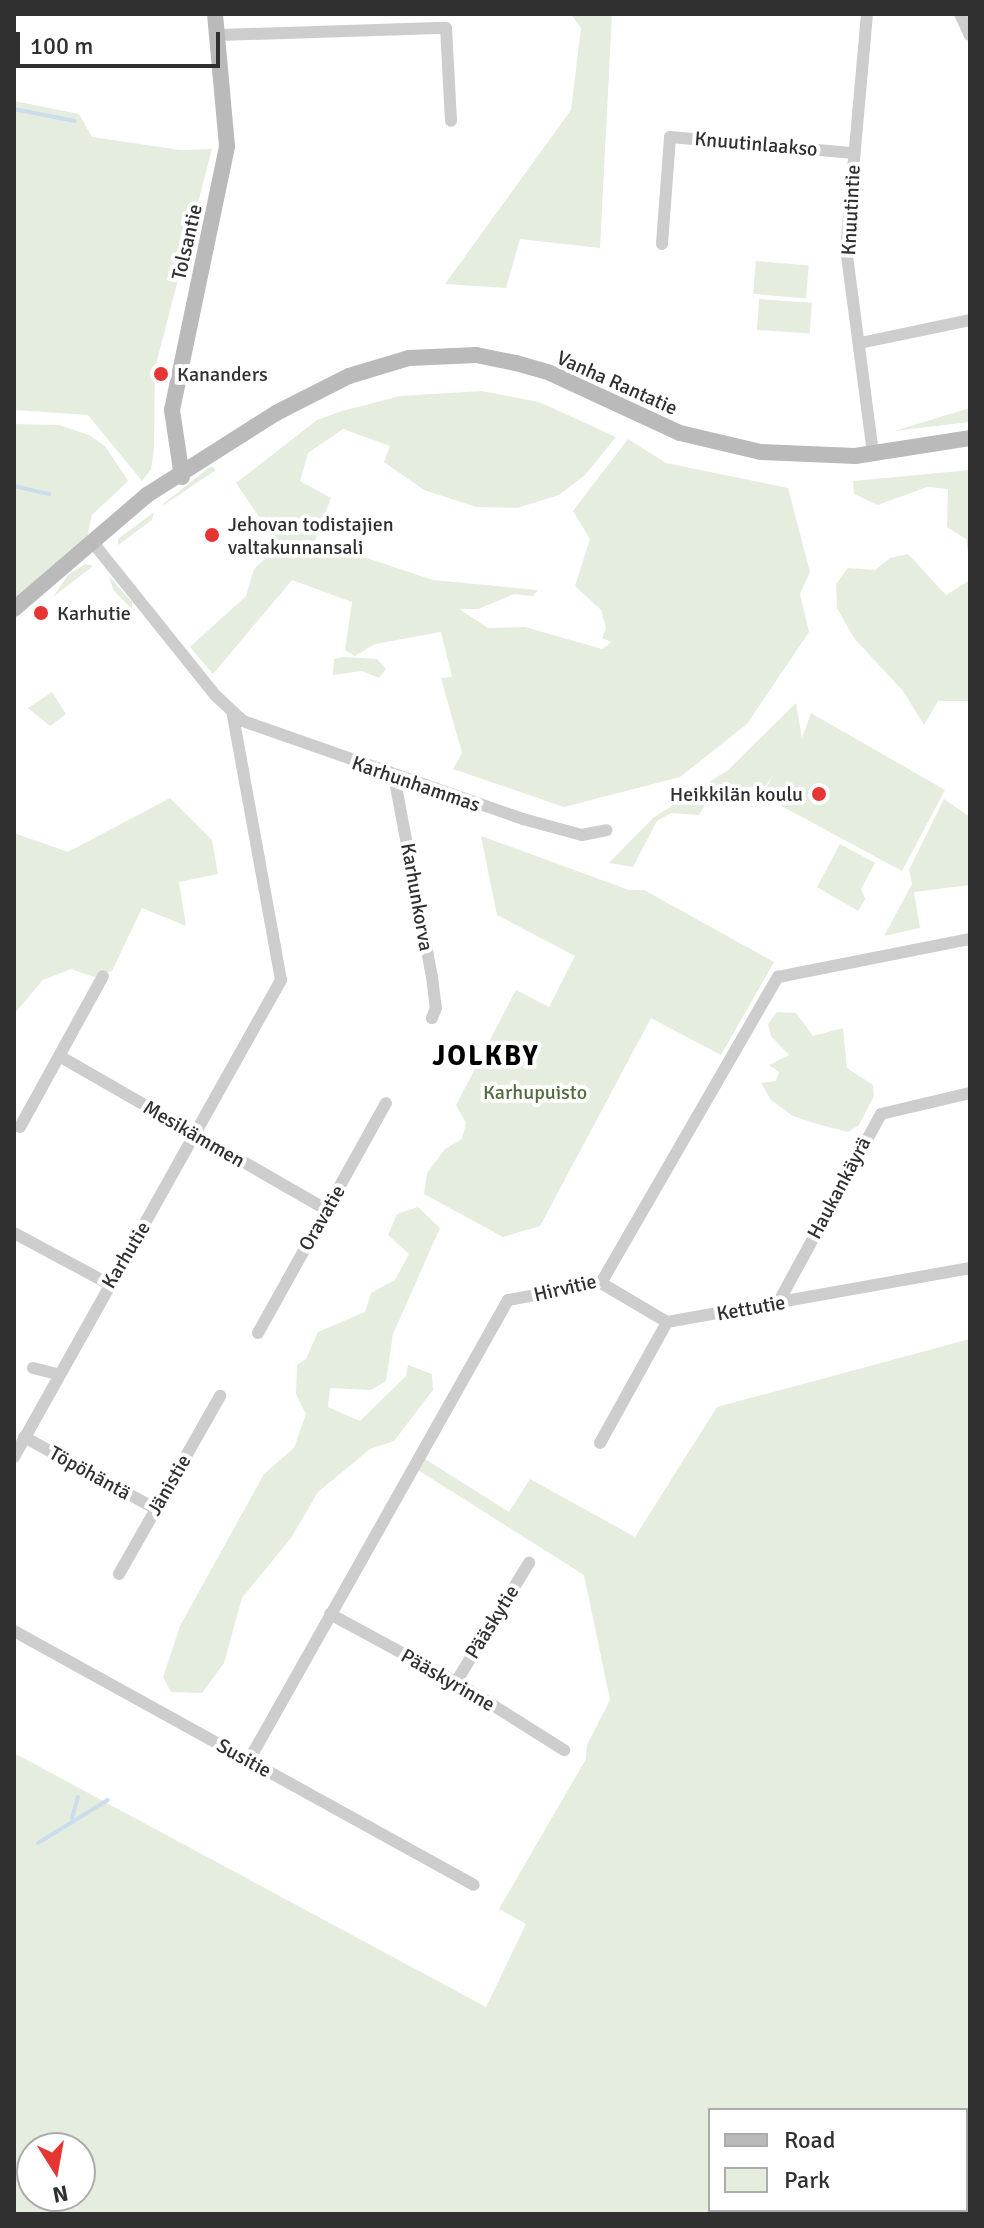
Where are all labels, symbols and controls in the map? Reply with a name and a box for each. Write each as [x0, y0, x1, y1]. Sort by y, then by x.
scale bar [20, 16, 224, 66]
text: 100 m [30, 31, 93, 61]
street label: Knuutinlaakso [693, 127, 819, 161]
street label: Knuutintie [837, 164, 865, 256]
street label: Tolsantie [167, 202, 207, 282]
street label: Vanha Rantatie [553, 346, 681, 420]
place label: Kananders [177, 362, 268, 386]
marker: Kananders [152, 365, 170, 383]
place label: Jehovan todistajien valtakunnansali [228, 512, 394, 559]
marker: Jehovan todistajien valtakunnansali [203, 526, 221, 544]
place label: Karhutie [57, 601, 131, 625]
marker: Karhutie [32, 604, 50, 622]
street label: Karhunhammas [349, 751, 483, 817]
place label: Heikkilän koulu [670, 782, 803, 806]
marker: Heikkilän koulu [810, 785, 828, 803]
street label: Karhunkorva [396, 841, 438, 953]
district label: JOLKBY [432, 1039, 540, 1073]
park label: Karhupuisto [483, 1080, 587, 1104]
street label: Mesikämmen [139, 1095, 249, 1173]
street label: Haukankäyrä [802, 1133, 876, 1243]
street label: Oravatie [294, 1181, 350, 1255]
street label: Karhutie [97, 1217, 155, 1293]
street label: Hirvitie [531, 1269, 599, 1307]
street label: Kettutie [715, 1290, 787, 1326]
street label: Töpöhäntä [45, 1441, 135, 1505]
street label: Jänistie [142, 1450, 196, 1520]
street label: Pääskytie [460, 1581, 524, 1663]
street label: Pääskyrinne [397, 1644, 499, 1716]
street label: Susitie [212, 1733, 276, 1783]
legend [708, 2108, 968, 2212]
text: Road [784, 2125, 835, 2155]
north arrow [16, 2132, 96, 2212]
text: Park [784, 2165, 830, 2195]
text: N [50, 2179, 70, 2209]

